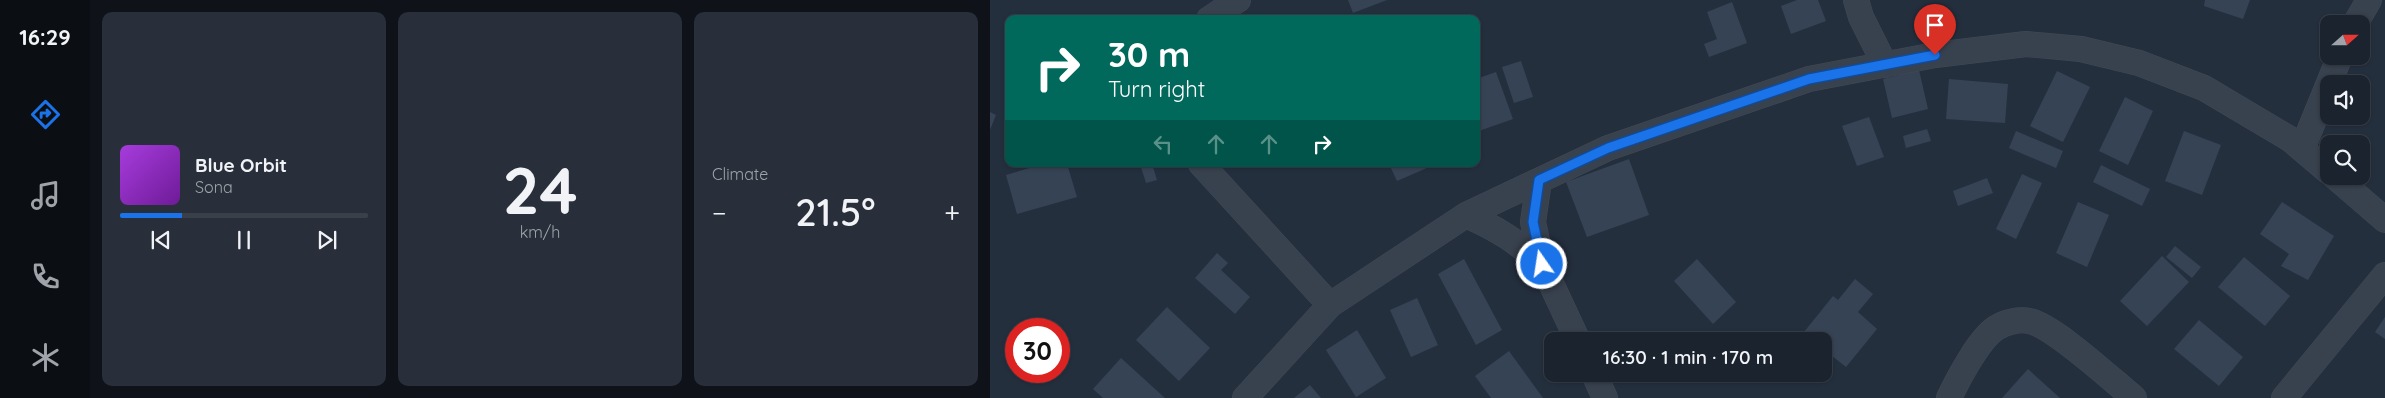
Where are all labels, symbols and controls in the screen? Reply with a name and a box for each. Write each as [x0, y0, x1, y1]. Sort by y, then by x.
pin [1914, 4, 1956, 55]
icon: arrive [1921, 11, 1949, 39]
north arrow [2320, 15, 2370, 65]
map controls [2320, 15, 2370, 185]
text: 16:29 [19, 23, 71, 51]
text: 30 m [1108, 32, 1190, 76]
icon: right [1025, 35, 1090, 100]
text: Turn right [1108, 75, 1205, 103]
button: sound [2320, 75, 2370, 125]
icon: directions [28, 97, 63, 132]
icon: left [1149, 130, 1177, 158]
icon: ahead [1202, 130, 1230, 158]
icon: ahead [1255, 130, 1283, 158]
icon: right [1308, 130, 1336, 158]
button: search [2320, 135, 2370, 185]
text: 24 [502, 149, 578, 230]
text: Blue Orbit [195, 153, 287, 177]
text: Climate [712, 164, 768, 184]
text: Sona [195, 177, 233, 197]
icon: music [28, 178, 63, 213]
text: 21.5° [795, 188, 876, 236]
text: − [712, 195, 727, 230]
text: + [944, 195, 960, 230]
text: km/h [520, 222, 560, 242]
icon: previous [147, 226, 175, 254]
icon: pause [230, 226, 258, 254]
icon: next [313, 226, 341, 254]
position arrow [1515, 237, 1567, 289]
icon: phone [28, 259, 63, 294]
speed limit sign: 30 [1005, 318, 1070, 383]
icon: climate [28, 340, 63, 375]
text: 16:30 · 1 min · 170 m [1603, 345, 1773, 369]

